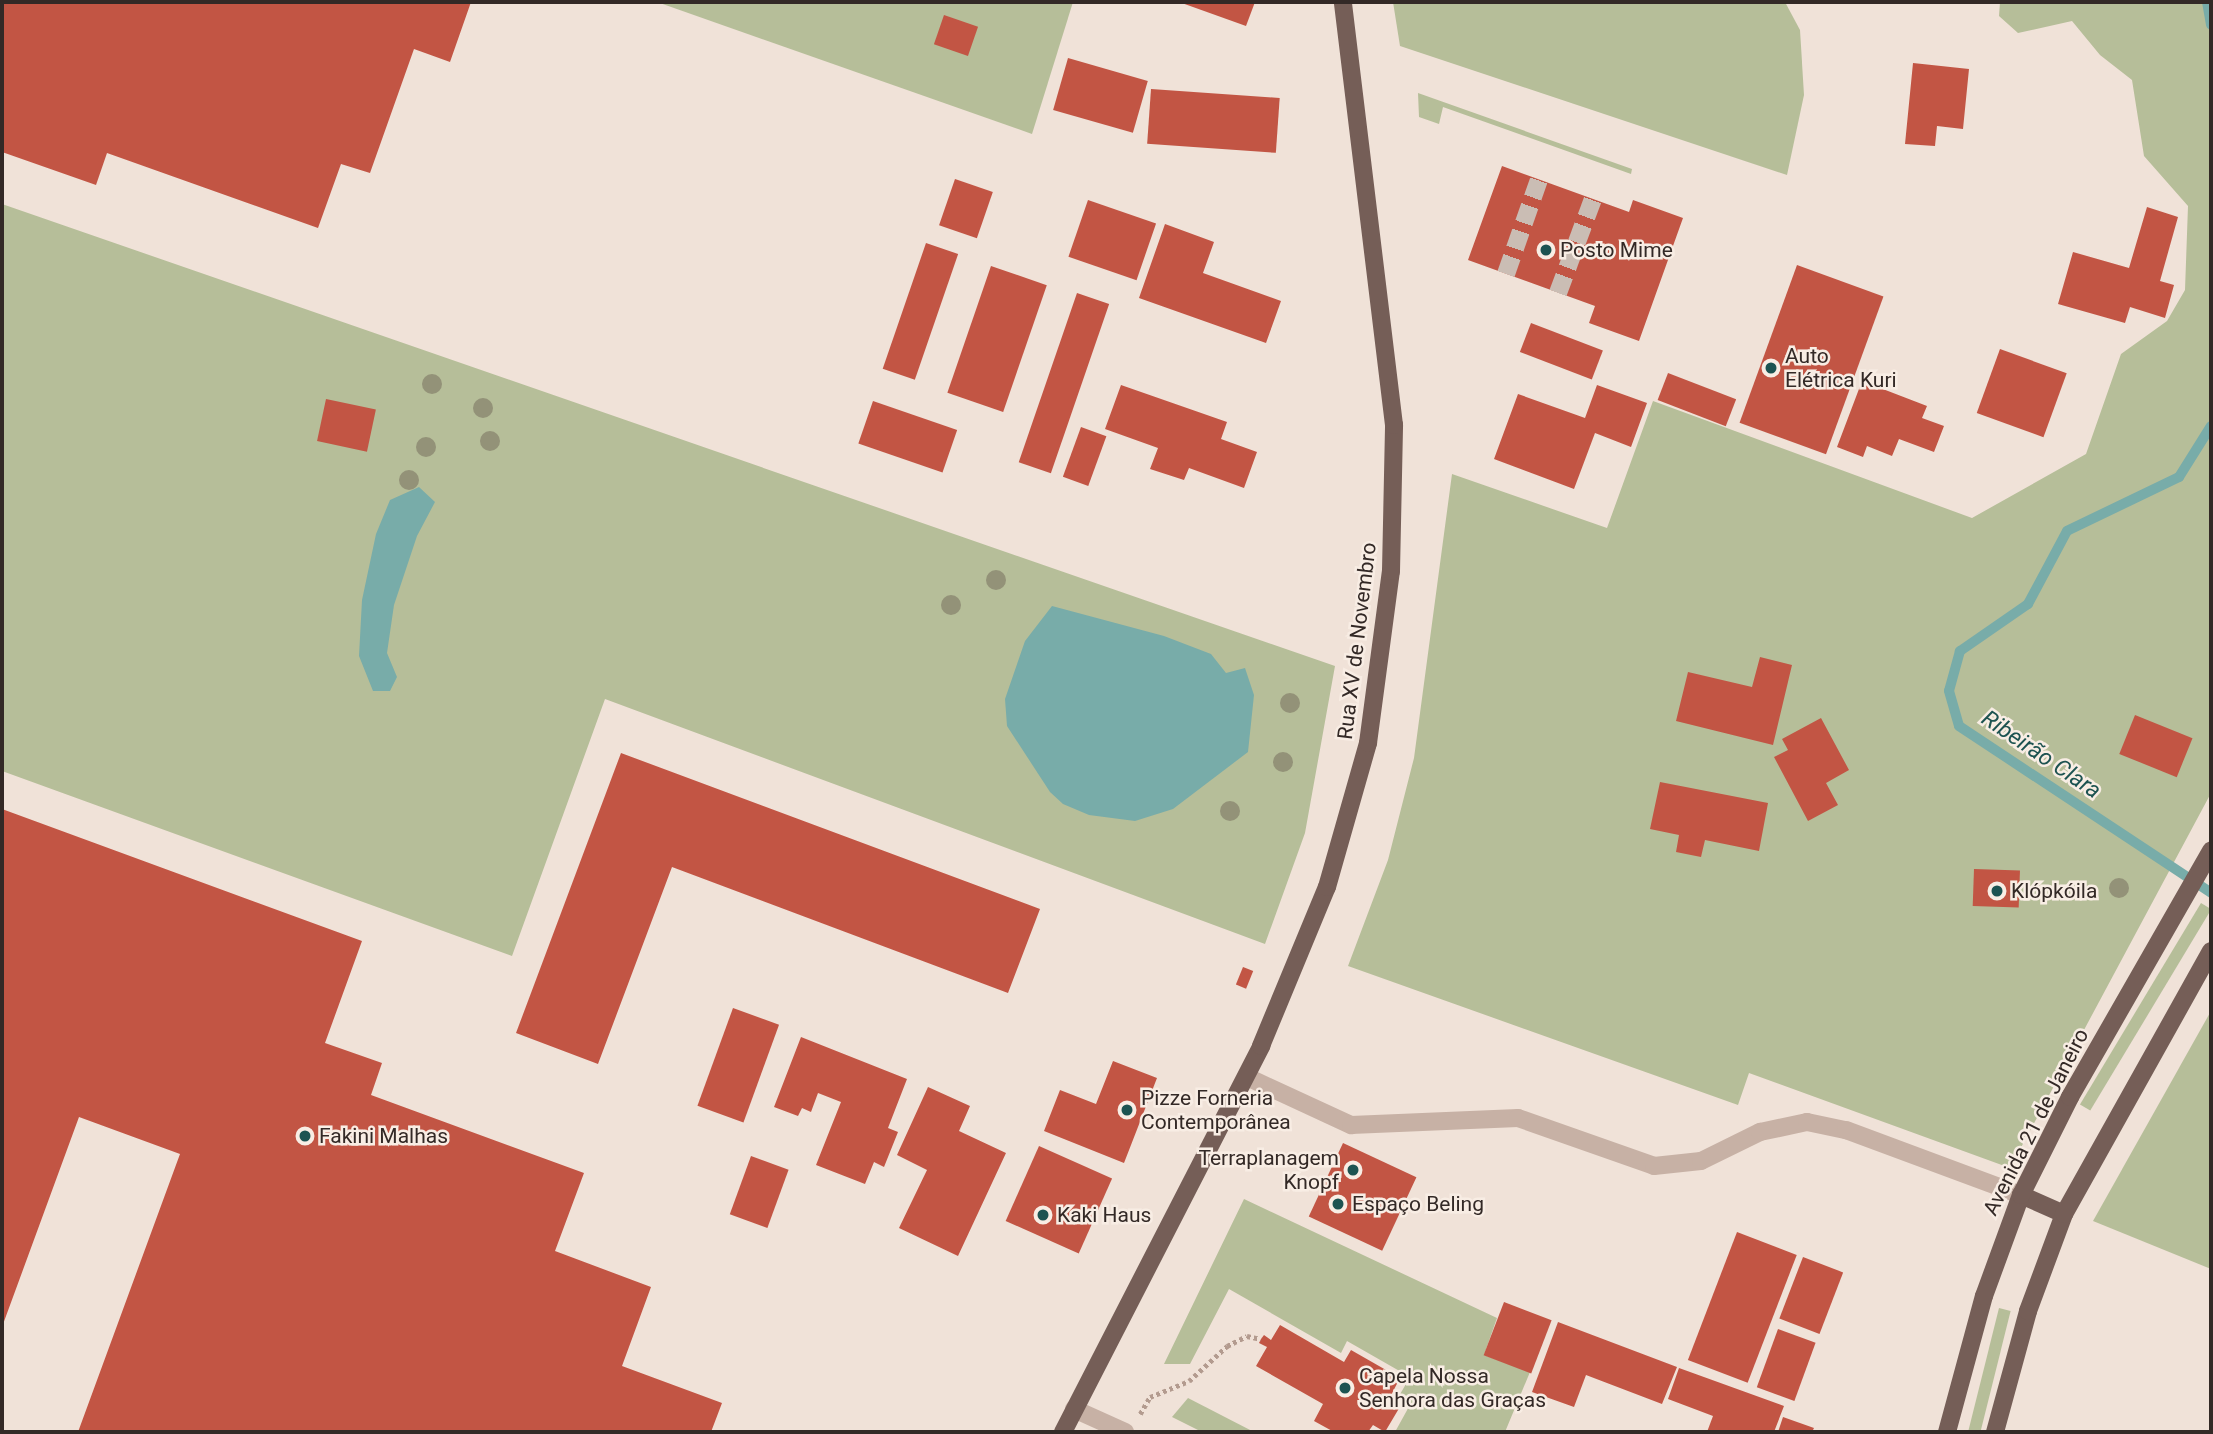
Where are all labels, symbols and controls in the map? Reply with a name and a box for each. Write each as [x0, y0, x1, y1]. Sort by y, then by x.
place label: Posto Mime [1560, 237, 1673, 263]
marker: Posto Mime [1538, 242, 1554, 258]
place label: Auto Elétrica Kuri [1785, 343, 1897, 393]
marker: Auto Elétrica Kuri [1763, 360, 1779, 376]
street label: Rua XV de Novembro [1332, 541, 1382, 741]
water label: Ribeirão Clara [1976, 705, 2106, 805]
place label: Klópkóila [2011, 878, 2097, 904]
marker: Klópkóila [1989, 883, 2005, 899]
street label: Avenida 21 de Janeiro [1978, 1024, 2094, 1220]
place label: Pizze Forneria Contemporânea [1141, 1085, 1291, 1135]
marker: Pizze Forneria Contemporânea [1119, 1102, 1135, 1118]
place label: Fakini Malhas [319, 1123, 448, 1149]
marker: Fakini Malhas [297, 1128, 313, 1144]
place label: Terraplanagem Knopf [1198, 1145, 1339, 1195]
marker: Terraplanagem Knopf [1345, 1162, 1361, 1178]
place label: Espaço Beling [1352, 1191, 1484, 1217]
marker: Espaço Beling [1330, 1196, 1346, 1212]
place label: Kaki Haus [1057, 1202, 1151, 1228]
marker: Kaki Haus [1035, 1207, 1051, 1223]
place label: Capela Nossa Senhora das Graças [1359, 1363, 1546, 1413]
marker: Capela Nossa Senhora das Graças [1337, 1380, 1353, 1396]

